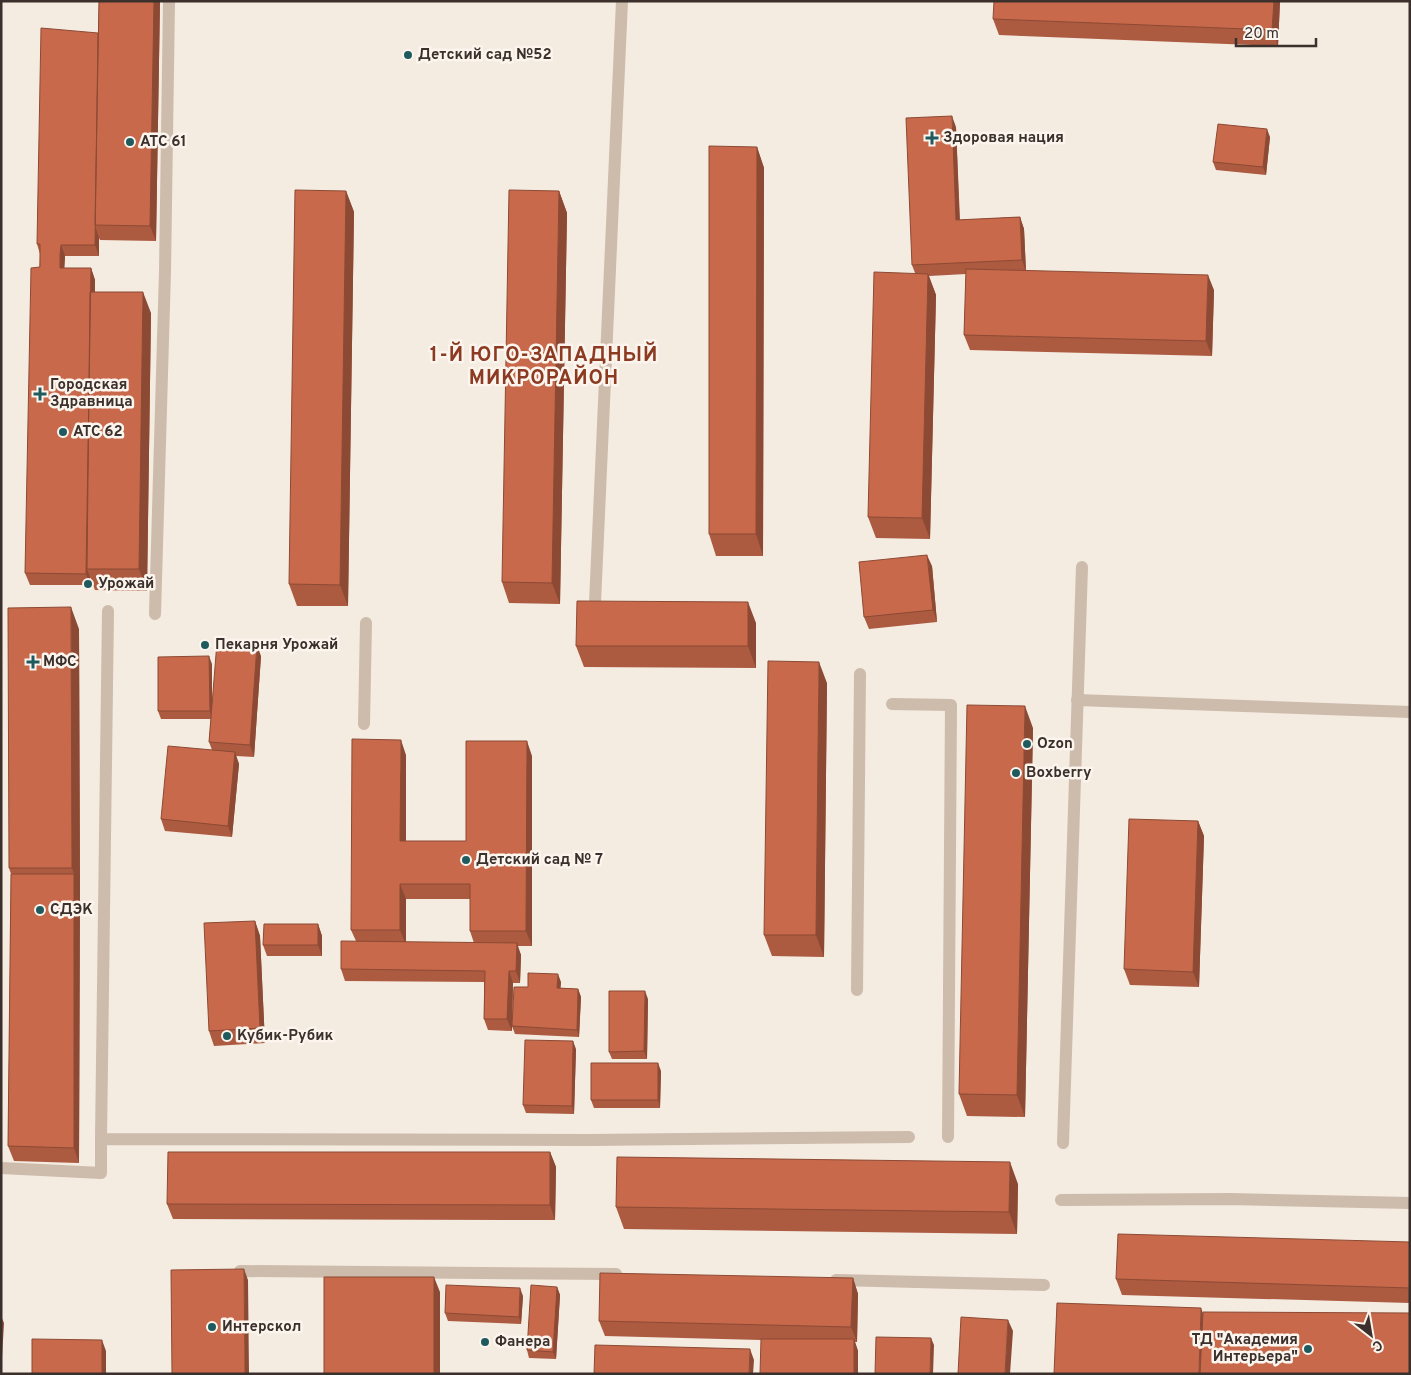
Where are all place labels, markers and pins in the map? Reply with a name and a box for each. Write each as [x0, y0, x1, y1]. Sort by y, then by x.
place label: Детский сад №52 [418, 46, 552, 65]
marker: Детский сад №52 [402, 49, 414, 61]
place label: Здоровая нация [943, 129, 1064, 148]
marker: Здоровая нация [925, 131, 939, 145]
place label: АТС 61 [140, 133, 186, 152]
marker: АТС 61 [124, 136, 136, 148]
place label: Городская Здравница [50, 376, 133, 412]
marker: Городская Здравница [34, 388, 46, 400]
place label: АТС 62 [73, 423, 123, 442]
marker: АТС 62 [57, 426, 69, 438]
place label: Урожай [98, 575, 154, 594]
marker: Урожай [82, 578, 94, 590]
place label: Пекарня Урожай [215, 636, 338, 655]
marker: Пекарня Урожай [199, 639, 211, 651]
place label: МФС [43, 653, 77, 672]
marker: МФС [27, 656, 39, 668]
place label: Ozon [1037, 735, 1073, 754]
marker: Ozon [1021, 738, 1033, 750]
place label: Boxberry [1026, 764, 1092, 783]
marker: Boxberry [1010, 767, 1022, 779]
place label: Детский сад № 7 [476, 851, 603, 870]
marker: Детский сад № 7 [460, 854, 472, 866]
place label: СДЭК [50, 901, 93, 920]
marker: СДЭК [34, 904, 46, 916]
place label: Кубик-Рубик [237, 1027, 333, 1046]
marker: Кубик-Рубик [221, 1030, 233, 1042]
place label: Интерскол [222, 1318, 301, 1337]
marker: Интерскол [206, 1321, 218, 1333]
place label: ТД "Академия Интерьера" [1192, 1331, 1298, 1367]
place label: Фанера [495, 1333, 550, 1352]
marker: Фанера [479, 1336, 491, 1348]
marker: ТД "Академия Интерьера" [1302, 1343, 1314, 1355]

